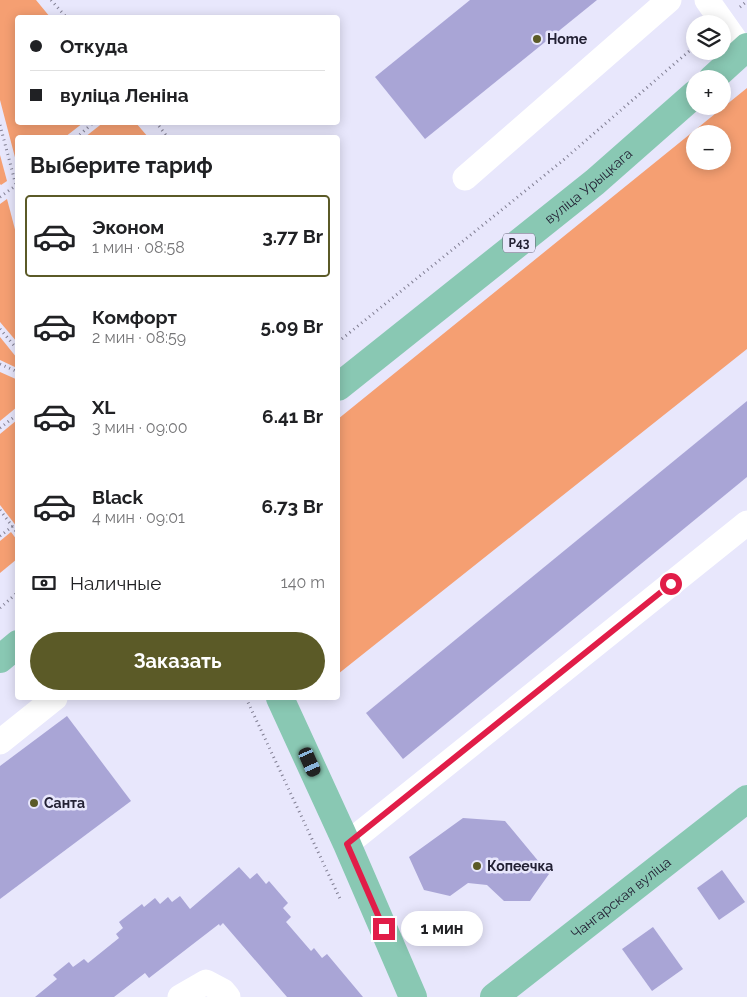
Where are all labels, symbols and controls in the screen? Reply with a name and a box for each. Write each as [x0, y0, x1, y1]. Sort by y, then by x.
map controls [686, 15, 731, 170]
button: layers [686, 15, 731, 60]
place label: Home [547, 31, 588, 47]
marker: Home [531, 33, 543, 45]
text: Откуда [60, 35, 128, 57]
button: + [686, 70, 731, 115]
text: вуліца Леніна [60, 84, 189, 106]
button: − [686, 125, 731, 170]
street label: вуліца Урыцкага [542, 145, 635, 227]
text: Выберите тариф [30, 152, 213, 178]
icon: car [32, 214, 77, 259]
text: Эконом [92, 216, 164, 238]
text: 3.77 Br [262, 225, 323, 247]
road number: Р43 [503, 234, 535, 252]
text: 1 мин · 08:58 [92, 238, 185, 257]
icon: car [32, 304, 77, 349]
text: Комфорт [92, 306, 177, 328]
text: 5.09 Br [261, 315, 323, 337]
text: 2 мин · 08:59 [92, 328, 186, 347]
icon: car [32, 394, 77, 439]
text: XL [92, 396, 115, 418]
text: 6.41 Br [262, 405, 323, 427]
text: 3 мин · 09:00 [92, 418, 188, 437]
icon: car [32, 484, 77, 529]
text: Black [92, 486, 143, 508]
text: 6.73 Br [261, 495, 323, 517]
text: 4 мин · 09:01 [92, 508, 185, 527]
icon: cash [30, 569, 58, 597]
text: Наличные [70, 572, 161, 594]
text: 140 m [281, 573, 325, 592]
route start [660, 573, 682, 595]
button: Заказать [30, 632, 325, 690]
car [297, 745, 322, 779]
place label: Санта [44, 795, 85, 811]
marker: Санта [28, 797, 40, 809]
street label: Чангарская вуліца [568, 854, 674, 942]
place label: Копеечка [487, 858, 553, 874]
marker: Копеечка [471, 860, 483, 872]
callout: 1 мин [402, 912, 484, 946]
route end [373, 918, 395, 940]
text: 1 мин [421, 919, 463, 938]

